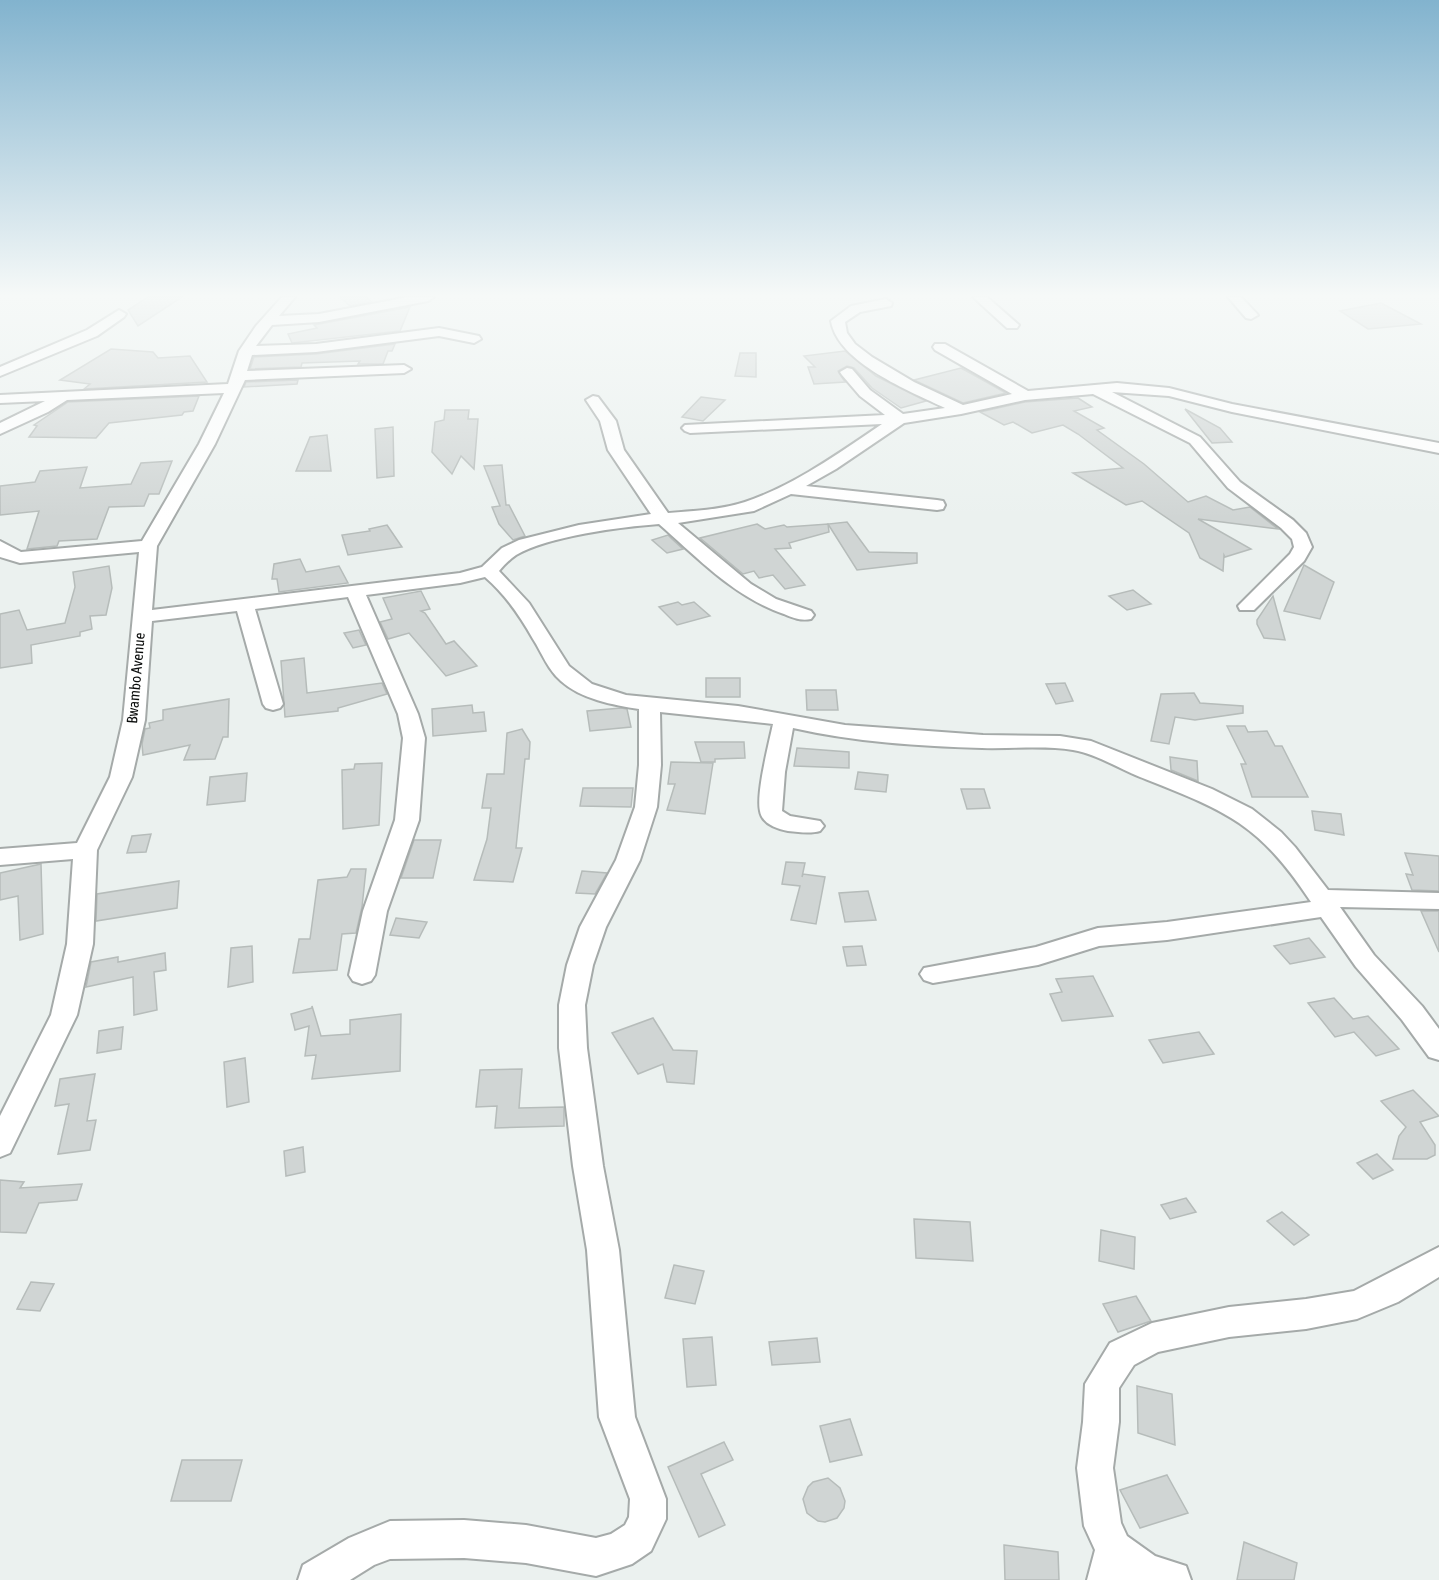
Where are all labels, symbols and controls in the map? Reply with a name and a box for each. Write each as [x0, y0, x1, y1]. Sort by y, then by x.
street label: Bwambo Avenue [123, 631, 148, 724]

